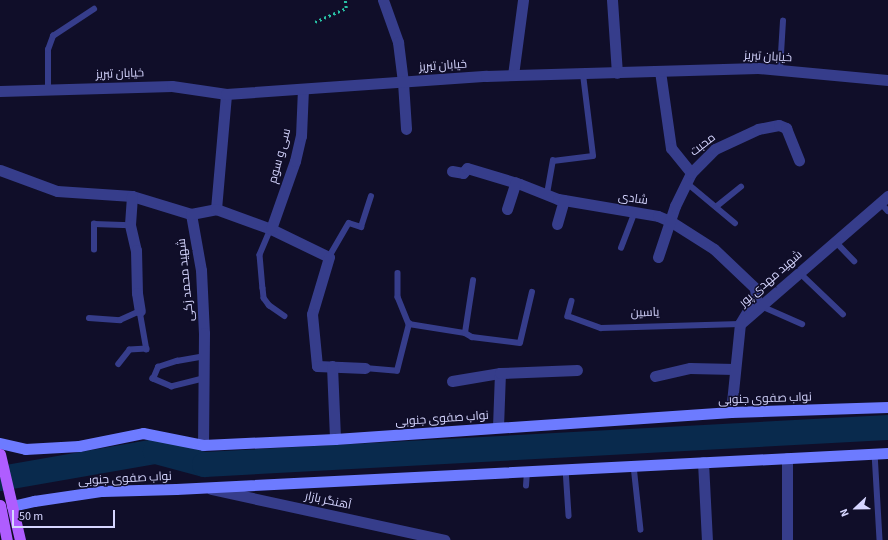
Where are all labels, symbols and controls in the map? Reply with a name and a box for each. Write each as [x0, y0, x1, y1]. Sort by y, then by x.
street label: خیابان تبریز [744, 49, 792, 65]
street label: خیابان تبریز [419, 57, 467, 75]
street label: خیابان تبریز [96, 66, 144, 82]
street label: سی و سوم [266, 127, 294, 185]
street label: محبت [687, 131, 719, 159]
street label: شادی [617, 190, 649, 208]
street label: شهید محمد زکی [174, 238, 198, 322]
street label: شهید مهدی پور [737, 248, 805, 310]
street label: یاسین [630, 305, 660, 321]
street label: نواب صفوی جنوبی [718, 390, 812, 408]
street label: نواب صفوی جنوبی [395, 409, 489, 429]
street label: نواب صفوی جنوبی [78, 469, 172, 489]
north arrow [836, 488, 876, 528]
street label: آهنگر بازار [303, 489, 353, 513]
scale bar [14, 502, 117, 528]
text: N [836, 506, 853, 519]
text: 50 m [19, 508, 43, 525]

